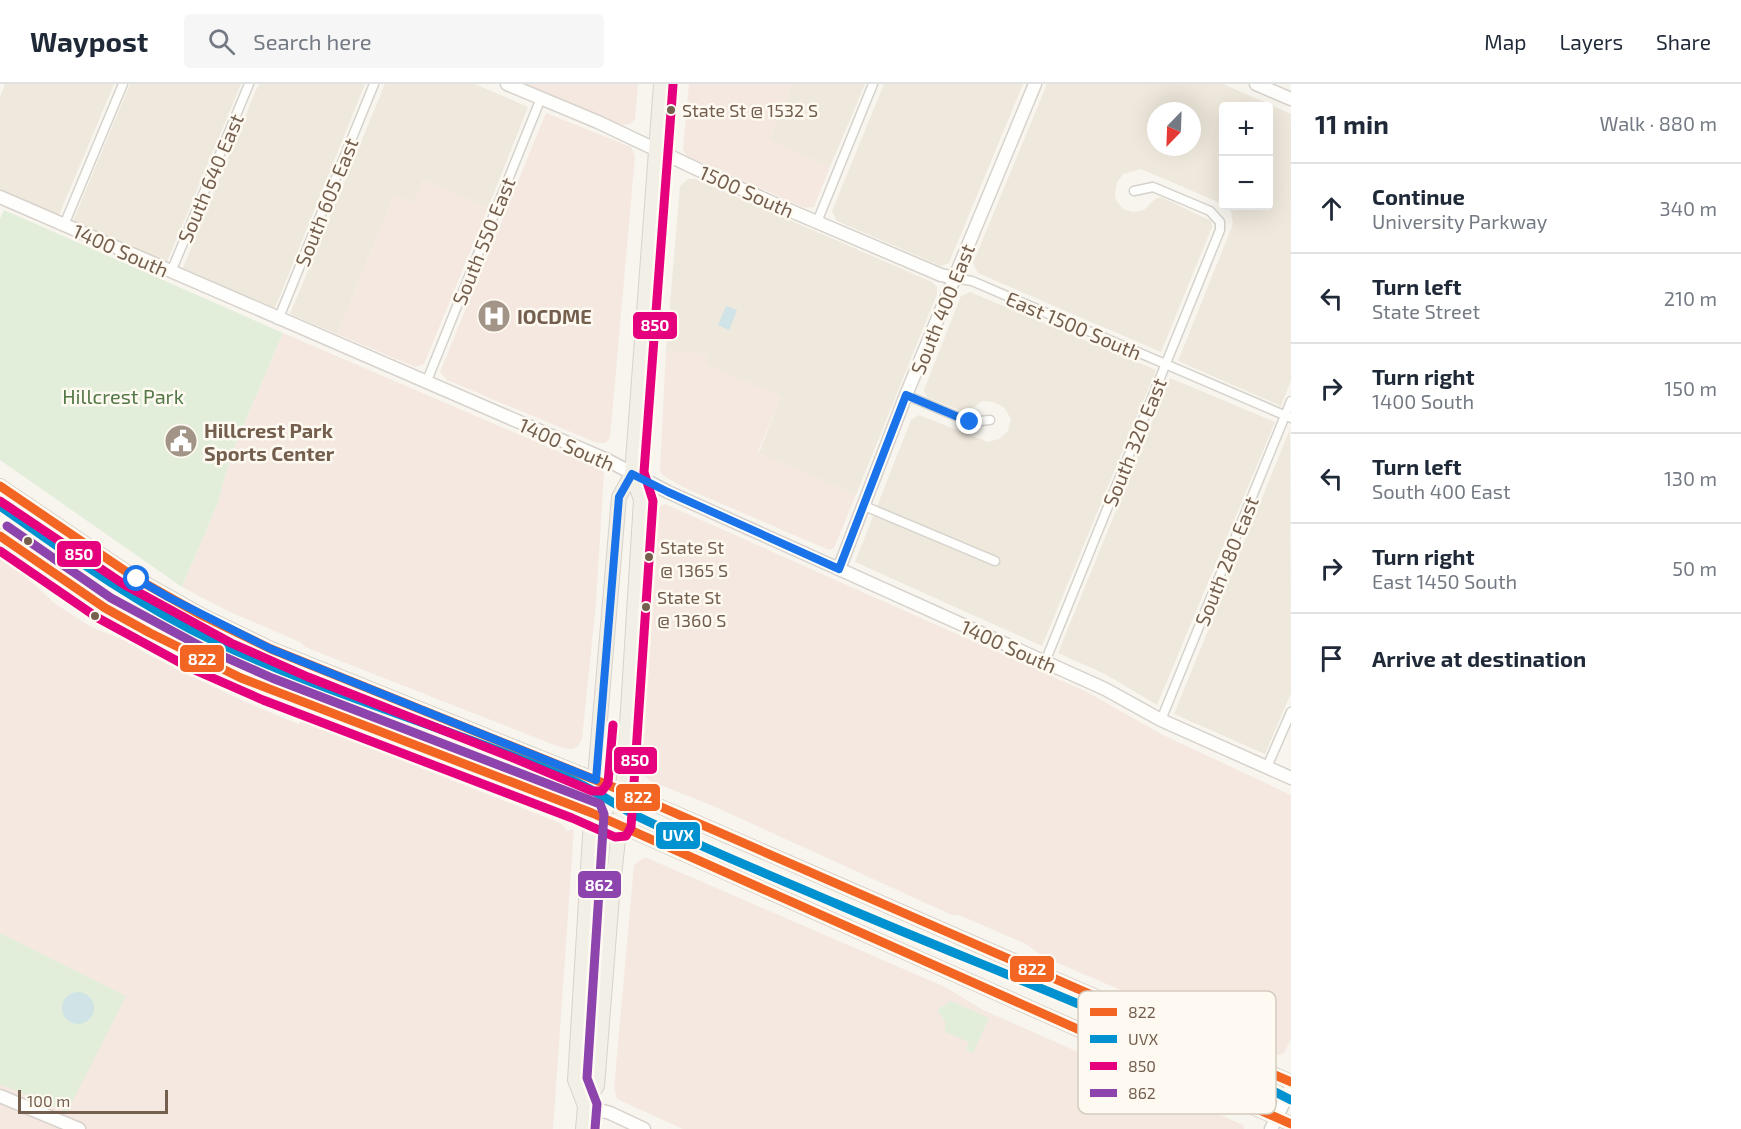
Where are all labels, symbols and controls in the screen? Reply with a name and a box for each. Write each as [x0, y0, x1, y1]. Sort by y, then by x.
search box [184, 14, 604, 68]
text: Waypost [30, 24, 148, 58]
icon: search [205, 25, 238, 58]
text: Search here [253, 28, 372, 54]
text: Map [1484, 29, 1526, 54]
text: Layers [1559, 29, 1623, 54]
text: Share [1656, 29, 1711, 54]
place label: State St @ 1532 S [682, 99, 818, 121]
north arrow [1147, 102, 1201, 156]
map controls [1219, 102, 1273, 210]
button: + [1219, 102, 1273, 156]
marker: State St @ 1532 S [665, 104, 677, 116]
text: 11 min [1315, 108, 1389, 139]
street label: South 640 East [172, 109, 248, 246]
text: Walk · 880 m [1599, 111, 1717, 135]
street label: South 605 East [289, 134, 363, 270]
button: − [1219, 156, 1273, 210]
street label: 1500 South [696, 160, 798, 222]
street label: South 550 East [446, 173, 520, 308]
text: Continue [1372, 183, 1465, 209]
icon: ahead [1315, 192, 1348, 225]
text: 340 m [1660, 196, 1717, 220]
text: University Parkway [1372, 209, 1547, 233]
street label: 1400 South [69, 218, 173, 282]
street label: South 400 East [905, 240, 979, 378]
text: Turn left [1372, 273, 1461, 299]
icon: left [1315, 282, 1348, 315]
street label: East 1500 South [1003, 286, 1145, 364]
text: 210 m [1664, 286, 1717, 310]
hospital icon: IOCDME [476, 298, 512, 334]
text: State Street [1372, 299, 1480, 323]
place label: IOCDME [517, 304, 592, 328]
line badge: 850 [632, 311, 678, 340]
text: 850 [641, 315, 669, 334]
text: Turn right [1372, 363, 1474, 389]
icon: right [1315, 372, 1348, 405]
street label: South 320 East [1097, 374, 1171, 510]
text: 150 m [1664, 376, 1717, 400]
park label: Hillcrest Park [62, 384, 184, 408]
text: 1400 South [1372, 389, 1474, 413]
route end [956, 408, 982, 434]
street label: 1400 South [515, 412, 619, 476]
place label: Hillcrest Park Sports Center [204, 418, 335, 465]
public building icon: Hillcrest Park Sports Center [163, 423, 199, 459]
text: Turn left [1372, 453, 1461, 479]
icon: left [1315, 462, 1348, 495]
text: 130 m [1664, 466, 1717, 490]
text: South 400 East [1372, 479, 1511, 503]
street label: South 280 East [1189, 492, 1263, 629]
unlabelled marker [22, 535, 34, 547]
place label: State St @ 1365 S [660, 536, 728, 581]
line badge: 850 [56, 540, 102, 568]
text: Turn right [1372, 543, 1474, 569]
text: 850 [65, 544, 93, 563]
marker: State St @ 1365 S [643, 551, 655, 563]
icon: right [1315, 552, 1348, 585]
text: 50 m [1672, 556, 1717, 580]
route start [123, 565, 149, 591]
text: East 1450 South [1372, 569, 1517, 593]
place label: State St @ 1360 S [657, 586, 726, 631]
marker: State St @ 1360 S [640, 601, 652, 613]
unlabelled marker [89, 610, 101, 622]
street label: 1400 South [957, 614, 1061, 678]
icon: arrive [1315, 642, 1348, 675]
line badge: 822 [179, 644, 225, 673]
text: Arrive at destination [1372, 645, 1586, 671]
text: 822 [188, 649, 216, 668]
line badge: 850 [613, 746, 658, 775]
text: 850 [621, 750, 649, 769]
line badge: 822 [615, 783, 661, 812]
text: 822 [624, 787, 652, 806]
line badge: UVX [655, 821, 701, 850]
text: UVX [662, 825, 694, 844]
line badge: 862 [577, 870, 622, 899]
text: 862 [585, 875, 613, 894]
line badge: 822 [1009, 955, 1055, 983]
text: 822 [1018, 959, 1046, 978]
legend [1078, 991, 1276, 1114]
text: 822 [1128, 1002, 1156, 1021]
text: UVX [1128, 1029, 1158, 1048]
text: 850 [1128, 1056, 1156, 1075]
text: 862 [1128, 1083, 1156, 1102]
scale bar [18, 1087, 168, 1114]
text: 100 m [27, 1091, 70, 1110]

